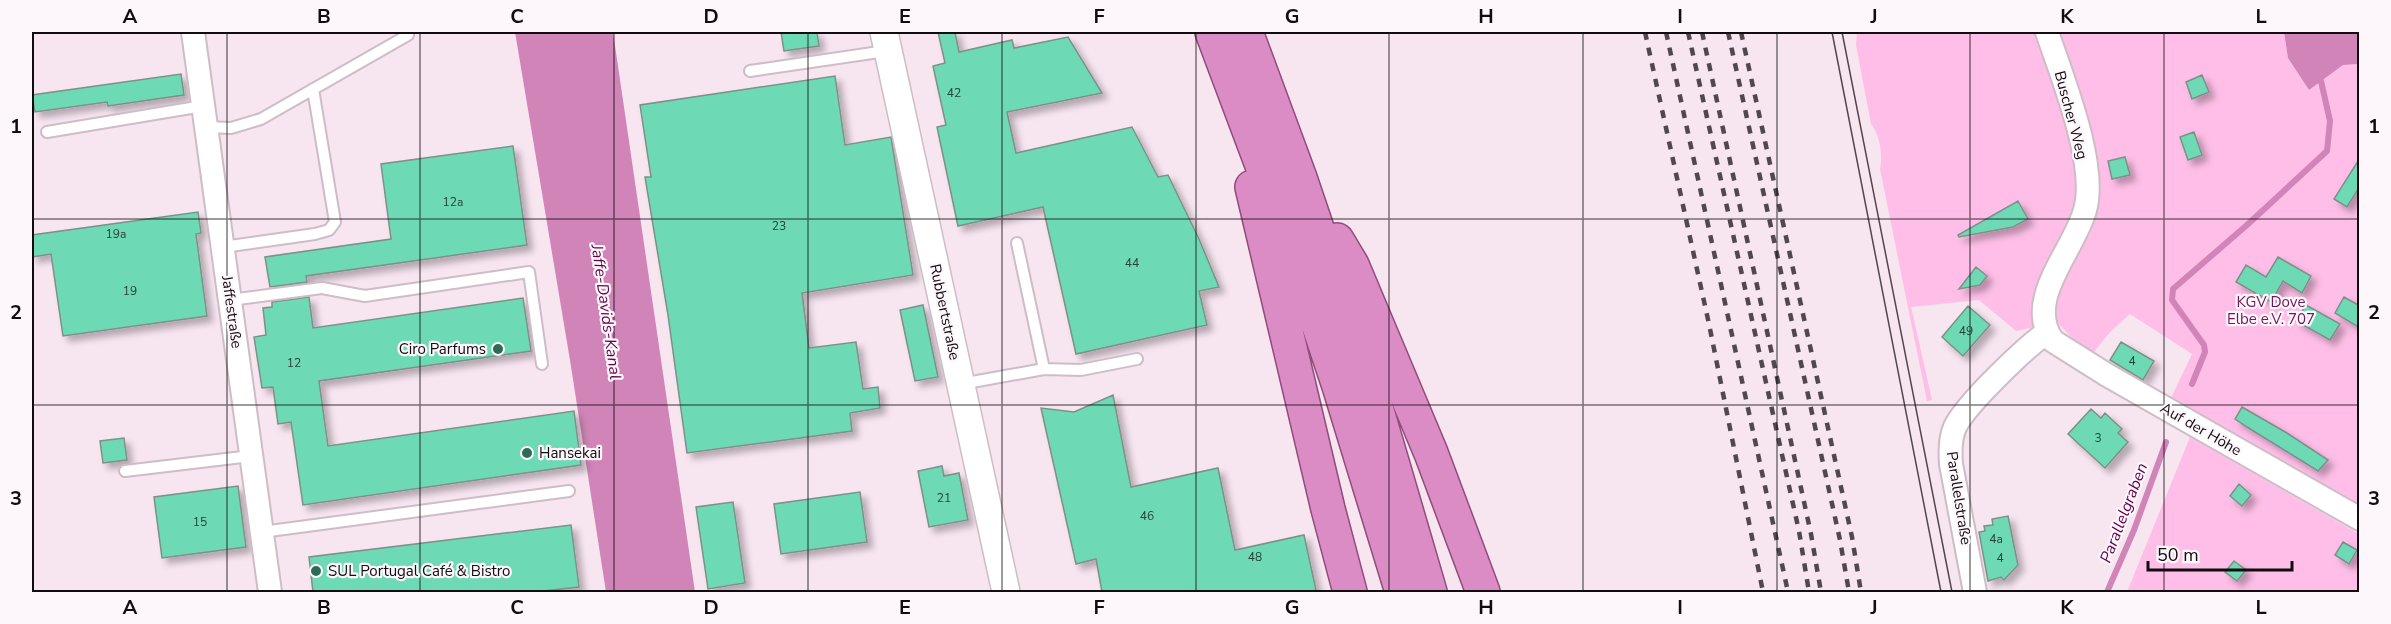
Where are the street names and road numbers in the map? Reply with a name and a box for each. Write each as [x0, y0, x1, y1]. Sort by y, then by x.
street label: Buscher Weg [2050, 69, 2092, 161]
street label: Rubbertstraße [925, 262, 965, 362]
street label: Jaffestraße [217, 273, 247, 350]
street label: Auf der Höhe [2157, 398, 2245, 460]
street label: Parallelstraße [1942, 450, 1976, 546]

